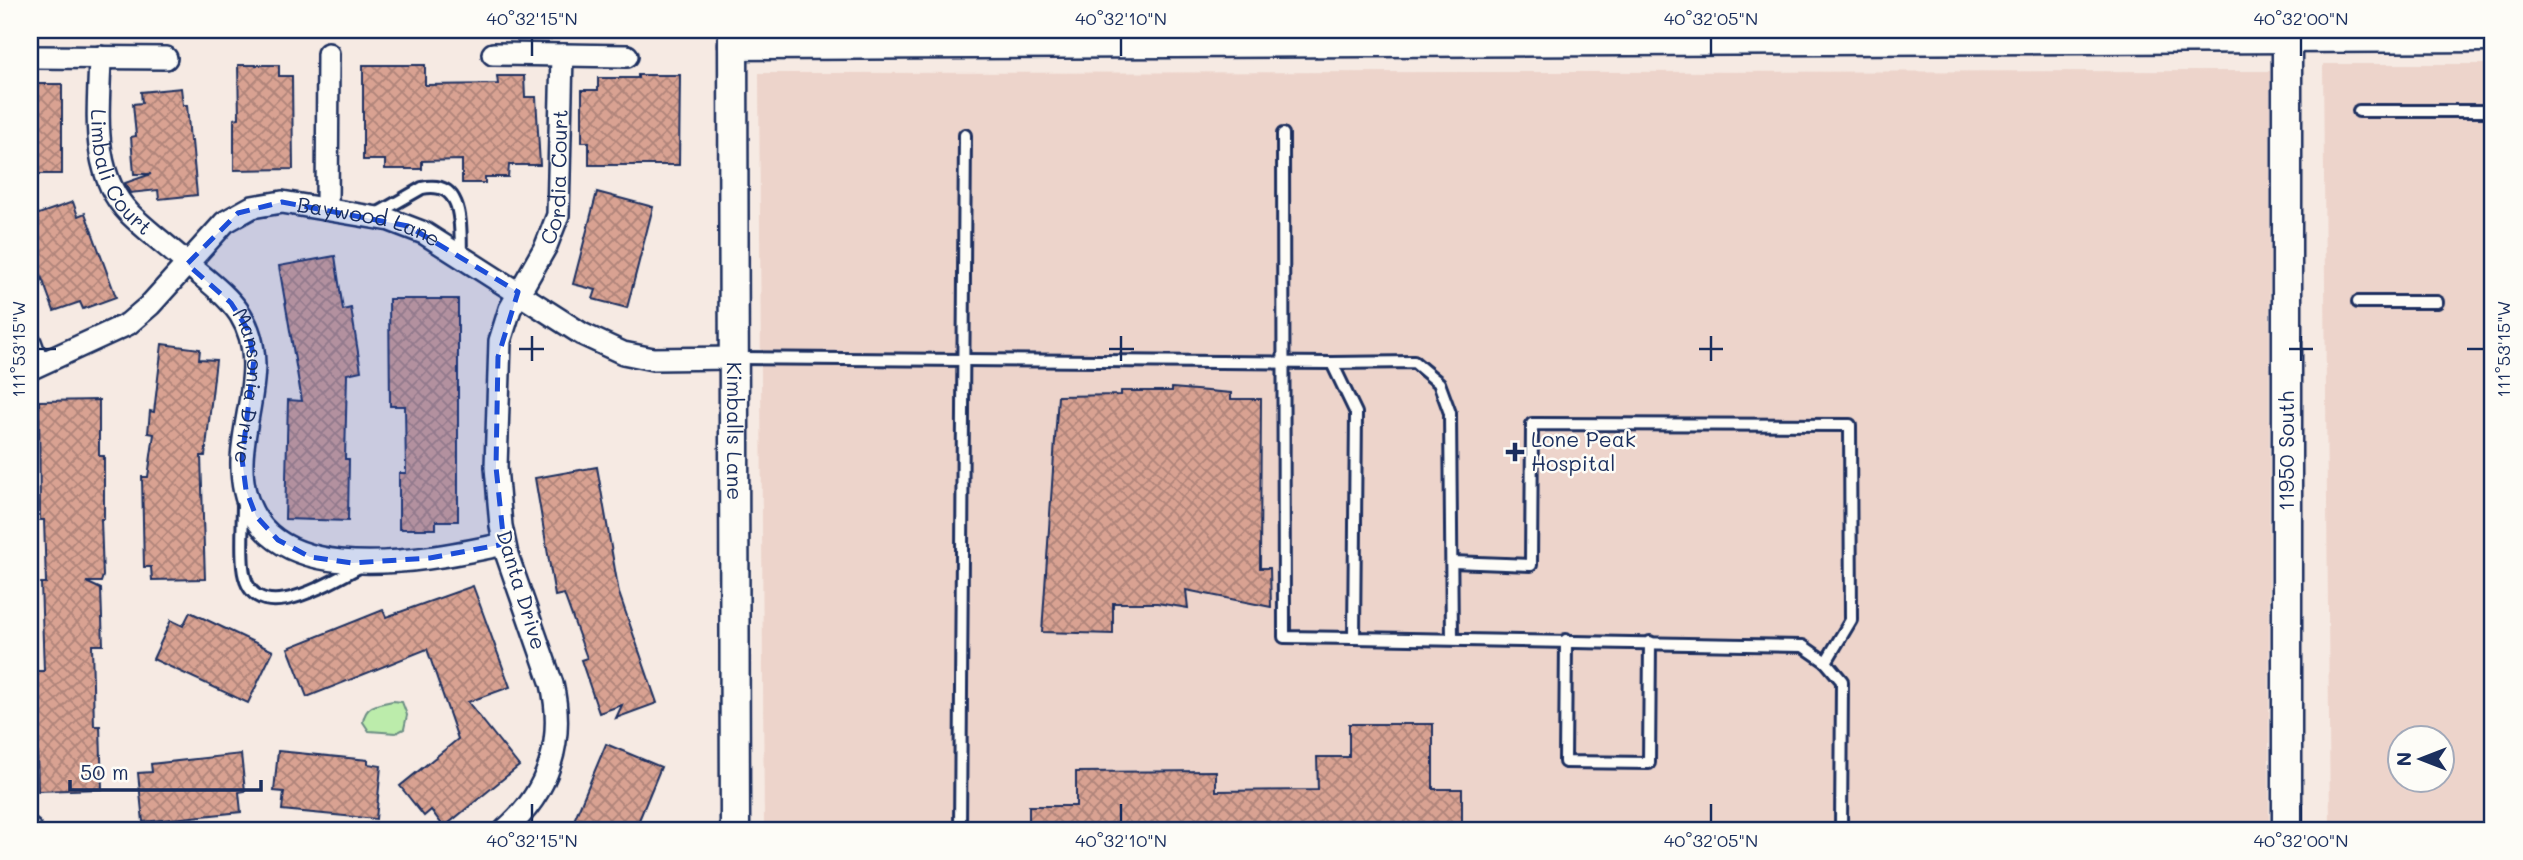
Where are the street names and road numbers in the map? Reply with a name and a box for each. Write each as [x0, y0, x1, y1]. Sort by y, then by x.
street label: Limbali Court [86, 109, 158, 240]
street label: Cordia Court [533, 109, 573, 248]
street label: Baywood Lane [295, 190, 446, 252]
street label: Mansonia Drive [227, 303, 269, 464]
street label: Kimballs Lane [722, 362, 749, 500]
street label: 11950 South [2272, 391, 2299, 511]
street label: Danta Drive [491, 526, 553, 653]

